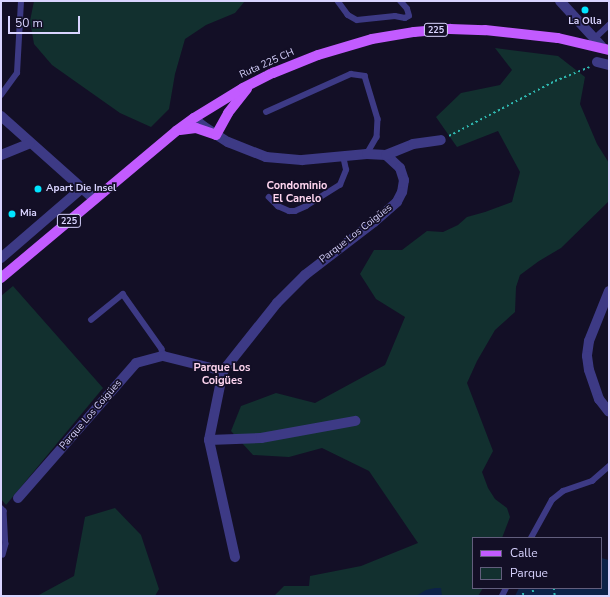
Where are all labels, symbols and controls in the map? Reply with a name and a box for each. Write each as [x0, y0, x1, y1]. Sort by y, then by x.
marker: La Olla [580, 5, 590, 15]
scale bar [10, 8, 82, 34]
text: 50 m [15, 15, 43, 31]
place label: La Olla [568, 16, 602, 28]
road number: 225 [423, 23, 449, 37]
street label: Ruta 225 CH [238, 47, 296, 81]
district label: Condominio El Canelo [267, 180, 327, 206]
place label: Apart Die Insel [46, 183, 116, 195]
marker: Apart Die Insel [33, 184, 43, 194]
street label: Parque Los Coigües [317, 202, 395, 266]
place label: Mia [20, 208, 37, 220]
marker: Mia [7, 209, 17, 219]
road number: 225 [56, 214, 82, 228]
district label: Parque Los Coigües [194, 362, 250, 388]
street label: Parque Los Coigües [57, 378, 125, 452]
legend [472, 537, 602, 589]
text: Calle [510, 545, 538, 561]
text: Parque [510, 565, 548, 581]

